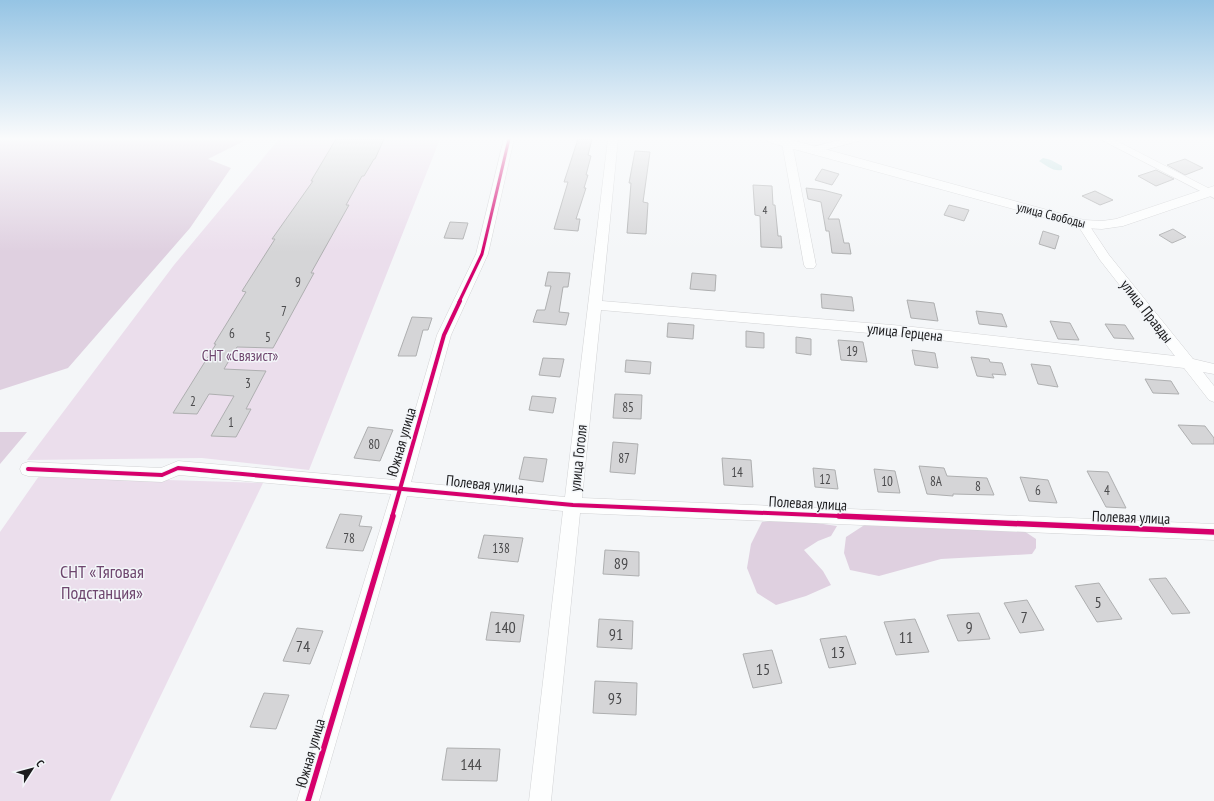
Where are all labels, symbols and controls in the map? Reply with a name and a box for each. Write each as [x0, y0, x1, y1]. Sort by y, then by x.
street label: улица Свободы [1015, 198, 1087, 232]
house number: 4 [763, 203, 768, 217]
house number: 9 [295, 274, 301, 291]
street label: улица Правды [1116, 276, 1178, 346]
house number: 7 [281, 303, 287, 320]
street label: улица Герцена [866, 319, 944, 345]
house number: 6 [229, 325, 235, 342]
house number: 5 [265, 329, 271, 346]
house number: 19 [846, 343, 858, 360]
park label: СНТ «Связист» [202, 346, 278, 365]
house number: 3 [245, 375, 251, 392]
house number: 2 [190, 393, 196, 410]
house number: 85 [622, 399, 634, 416]
street label: Южная улица [382, 405, 420, 479]
house number: 1 [228, 414, 234, 431]
street label: улица Гоголя [565, 423, 591, 492]
house number: 80 [368, 436, 380, 453]
house number: 87 [618, 450, 630, 467]
house number: 14 [731, 464, 743, 481]
street label: Полевая улица [445, 470, 525, 498]
house number: 12 [819, 471, 831, 488]
house number: 10 [881, 473, 893, 490]
house number: 8А [930, 473, 943, 490]
house number: 8 [975, 478, 981, 495]
house number: 6 [1035, 482, 1041, 499]
house number: 4 [1104, 482, 1110, 499]
street label: Полевая улица [768, 491, 848, 515]
street label: Полевая улица [1091, 506, 1171, 528]
house number: 78 [343, 530, 355, 547]
house number: 138 [492, 540, 510, 557]
house number: 89 [614, 553, 628, 573]
park label: СНТ «Тяговая Подстанция» [60, 560, 144, 604]
house number: 5 [1094, 592, 1102, 612]
house number: 7 [1020, 607, 1028, 627]
house number: 140 [494, 617, 516, 637]
house number: 9 [965, 617, 973, 637]
house number: 91 [609, 624, 623, 644]
house number: 11 [899, 627, 913, 647]
house number: 74 [296, 636, 310, 656]
house number: 13 [831, 642, 845, 662]
house number: 15 [756, 659, 770, 679]
house number: 93 [608, 688, 622, 708]
street label: Южная улица [291, 716, 329, 790]
north arrow [12, 749, 52, 789]
house number: 144 [460, 754, 482, 774]
text: С [33, 757, 47, 769]

